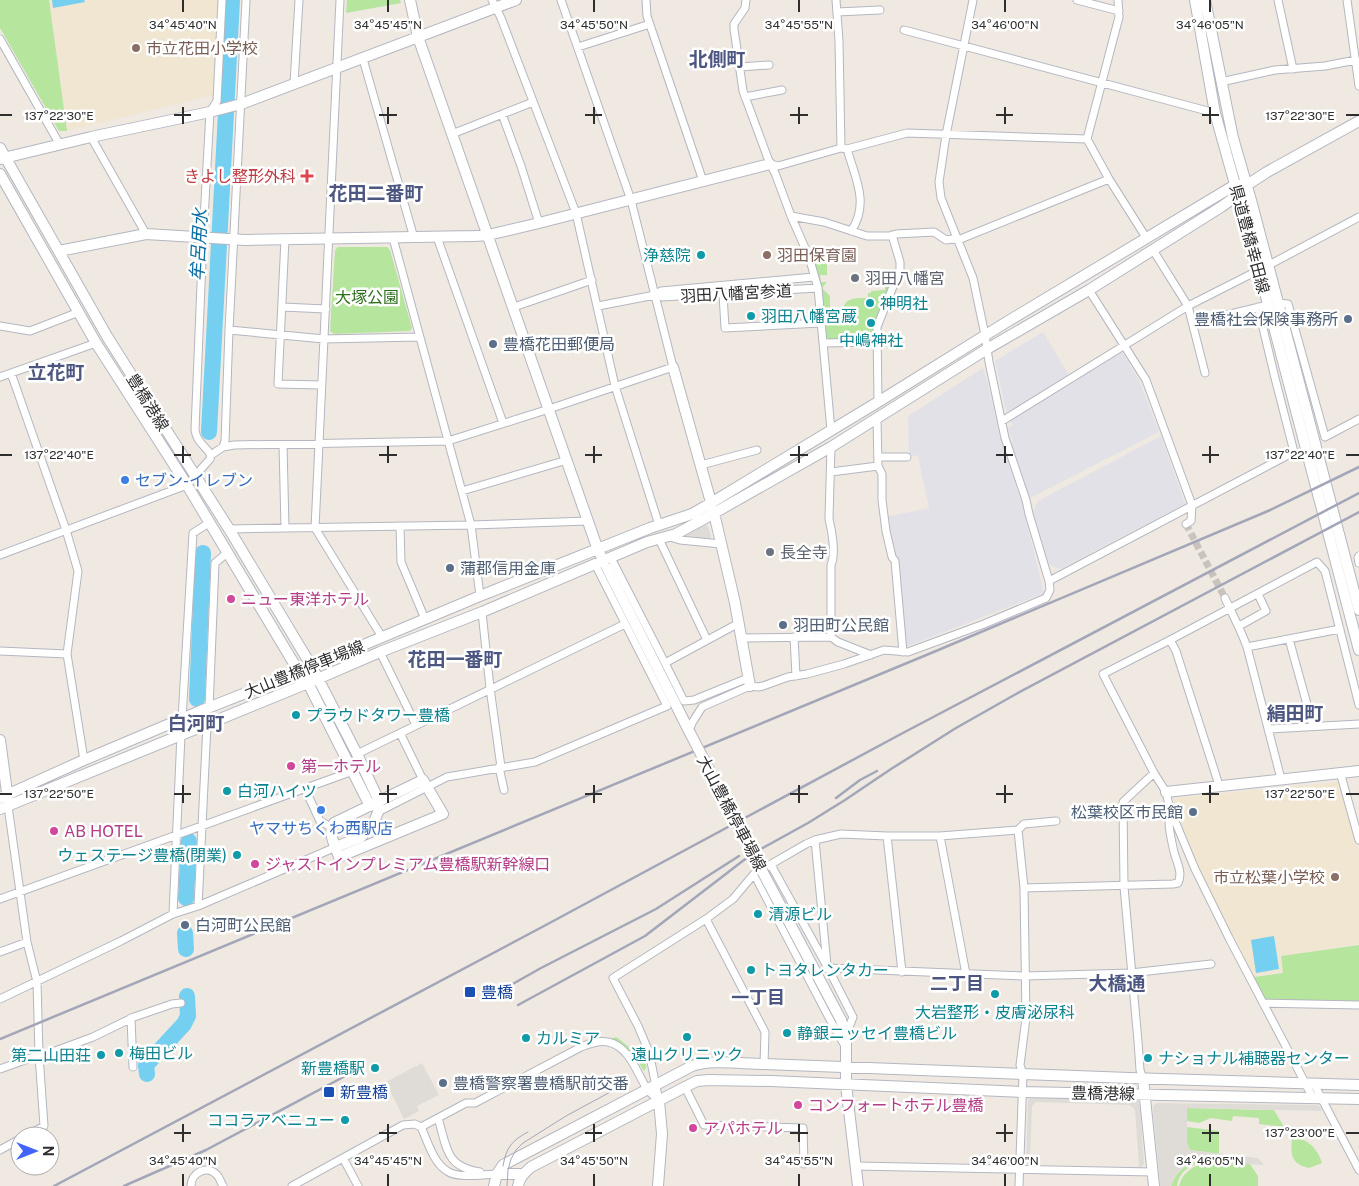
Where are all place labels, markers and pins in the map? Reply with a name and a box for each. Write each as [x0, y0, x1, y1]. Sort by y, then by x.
place label: 市立花田小学校 [146, 39, 258, 58]
marker: 市立花田小学校 [130, 42, 142, 54]
place label: きよし整形外科 [184, 167, 296, 186]
marker: きよし整形外科 [300, 169, 314, 183]
place label: 浄慈院 [643, 246, 691, 265]
place label: 羽田保育園 [777, 246, 857, 265]
marker: 浄慈院 [695, 249, 707, 261]
marker: 羽田保育園 [761, 249, 773, 261]
place label: 羽田八幡宮 [865, 269, 945, 288]
marker: 羽田八幡宮 [849, 272, 861, 284]
place label: 神明社 [880, 294, 928, 313]
marker: 神明社 [864, 297, 876, 309]
place label: 羽田八幡宮蔵 [761, 307, 857, 326]
marker: 羽田八幡宮蔵 [745, 310, 757, 322]
place label: 豊橋社会保険事務所 [1194, 310, 1338, 329]
marker: 豊橋社会保険事務所 [1342, 313, 1354, 325]
marker: 中嶋神社 [865, 317, 877, 329]
place label: 中嶋神社 [839, 331, 903, 350]
place label: 豊橋花田郵便局 [503, 335, 615, 354]
marker: 豊橋花田郵便局 [487, 338, 499, 350]
place label: セブン-イレブン [135, 471, 253, 490]
marker: セブン-イレブン [119, 474, 131, 486]
place label: 長全寺 [780, 543, 828, 562]
marker: 長全寺 [764, 546, 776, 558]
place label: 蒲郡信用金庫 [460, 559, 556, 578]
marker: 蒲郡信用金庫 [444, 562, 456, 574]
place label: ニュー東洋ホテル [241, 590, 369, 609]
marker: ニュー東洋ホテル [225, 593, 237, 605]
place label: 羽田町公民館 [793, 616, 889, 635]
marker: 羽田町公民館 [777, 619, 789, 631]
place label: プラウドタワー豊橋 [306, 706, 450, 725]
marker: プラウドタワー豊橋 [290, 709, 302, 721]
place label: 第一ホテル [301, 757, 381, 776]
marker: 第一ホテル [285, 760, 297, 772]
place label: 白河ハイツ [237, 782, 317, 801]
marker: 白河ハイツ [221, 785, 233, 797]
place label: 松葉校区市民館 [1071, 803, 1183, 822]
marker: ヤマサちくわ西駅店 [315, 804, 327, 816]
marker: 松葉校区市民館 [1187, 806, 1199, 818]
place label: ヤマサちくわ西駅店 [249, 819, 393, 838]
place label: AB HOTEL [64, 822, 143, 841]
marker: AB HOTEL [48, 825, 60, 837]
place label: ウェステージ豊橋(閉業) [58, 846, 227, 865]
marker: ウェステージ豊橋(閉業) [231, 849, 243, 861]
place label: ジャストインプレミアム豊橋駅新幹線口 [265, 855, 551, 874]
marker: ジャストインプレミアム豊橋駅新幹線口 [249, 858, 261, 870]
place label: 市立松葉小学校 [1213, 868, 1325, 887]
marker: 市立松葉小学校 [1329, 871, 1341, 883]
place label: 清源ビル [768, 905, 832, 924]
marker: 清源ビル [752, 908, 764, 920]
place label: 白河町公民館 [195, 916, 291, 935]
marker: 白河町公民館 [179, 919, 191, 931]
place label: トヨタレンタカー [761, 961, 889, 980]
marker: トヨタレンタカー [745, 964, 757, 976]
place label: 豊橋 [481, 983, 513, 1002]
marker: 豊橋 [463, 985, 477, 999]
marker: 大岩整形・皮膚泌尿科 [989, 988, 1001, 1000]
place label: 大岩整形・皮膚泌尿科 [915, 1003, 1075, 1022]
place label: 静銀ニッセイ豊橋ビル [797, 1024, 957, 1043]
marker: 静銀ニッセイ豊橋ビル [781, 1027, 793, 1039]
place label: カルミア [536, 1029, 600, 1048]
marker: 遠山クリニック [681, 1031, 693, 1043]
marker: カルミア [520, 1032, 532, 1044]
place label: 梅田ビル [129, 1044, 193, 1063]
place label: 遠山クリニック [631, 1045, 743, 1064]
place label: 第二山田荘 [11, 1046, 91, 1065]
marker: 梅田ビル [113, 1047, 125, 1059]
marker: 第二山田荘 [95, 1049, 107, 1061]
place label: ナショナル補聴器センター [1158, 1049, 1350, 1068]
marker: ナショナル補聴器センター [1142, 1052, 1154, 1064]
place label: 新豊橋駅 [301, 1059, 365, 1078]
marker: 新豊橋駅 [369, 1062, 381, 1074]
place label: 豊橋警察署豊橋駅前交番 [453, 1074, 629, 1093]
marker: 豊橋警察署豊橋駅前交番 [437, 1077, 449, 1089]
place label: 新豊橋 [340, 1083, 388, 1102]
marker: 新豊橋 [322, 1085, 336, 1099]
place label: コンフォートホテル豊橋 [808, 1096, 984, 1115]
marker: コンフォートホテル豊橋 [792, 1099, 804, 1111]
place label: ココラアベニュー [207, 1111, 335, 1130]
marker: ココラアベニュー [339, 1114, 351, 1126]
place label: アパホテル [703, 1119, 783, 1138]
marker: アパホテル [687, 1122, 699, 1134]

